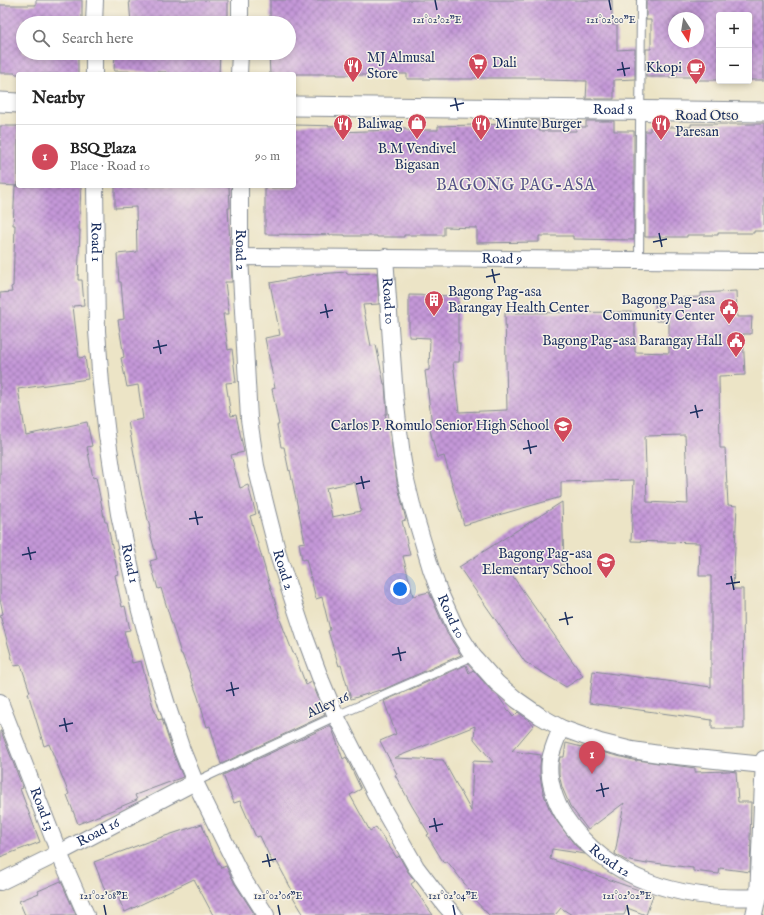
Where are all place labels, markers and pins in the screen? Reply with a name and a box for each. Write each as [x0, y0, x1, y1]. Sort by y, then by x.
place label: MJ Almusal Store [367, 49, 435, 83]
supermarket icon: Dali [467, 52, 489, 80]
place label: Dali [492, 54, 517, 72]
restaurant icon: MJ Almusal Store [342, 55, 364, 83]
cafe icon: Kkopi [685, 57, 707, 85]
place label: Kkopi [646, 59, 682, 77]
place label: Road Otso Paresan [675, 107, 739, 141]
shop icon: B.M Vendivel Bigasan [406, 112, 428, 140]
restaurant icon: Baliwag [332, 113, 354, 141]
restaurant icon: Minute Burger [470, 113, 492, 141]
restaurant icon: Road Otso Paresan [650, 113, 672, 141]
place label: Baliwag [357, 115, 403, 133]
place label: Minute Burger [495, 115, 582, 133]
place label: B.M Vendivel Bigasan [378, 140, 456, 174]
place label: Bagong Pag-asa Barangay Health Center [448, 283, 589, 317]
building icon: Bagong Pag-asa Barangay Health Center [423, 289, 445, 317]
place label: Bagong Pag-asa Community Center [603, 291, 716, 325]
public building icon: Bagong Pag-asa Community Center [718, 297, 740, 325]
public building icon: Bagong Pag-asa Barangay Hall [725, 330, 747, 358]
place label: Bagong Pag-asa Barangay Hall [542, 332, 722, 350]
school or university icon: Carlos P. Romulo Senior High School [552, 415, 574, 443]
place label: Carlos P. Romulo Senior High School [331, 417, 549, 435]
place label: Bagong Pag-asa Elementary School [482, 545, 593, 579]
school or university icon: Bagong Pag-asa Elementary School [595, 551, 617, 579]
pin: 1 [579, 741, 605, 774]

